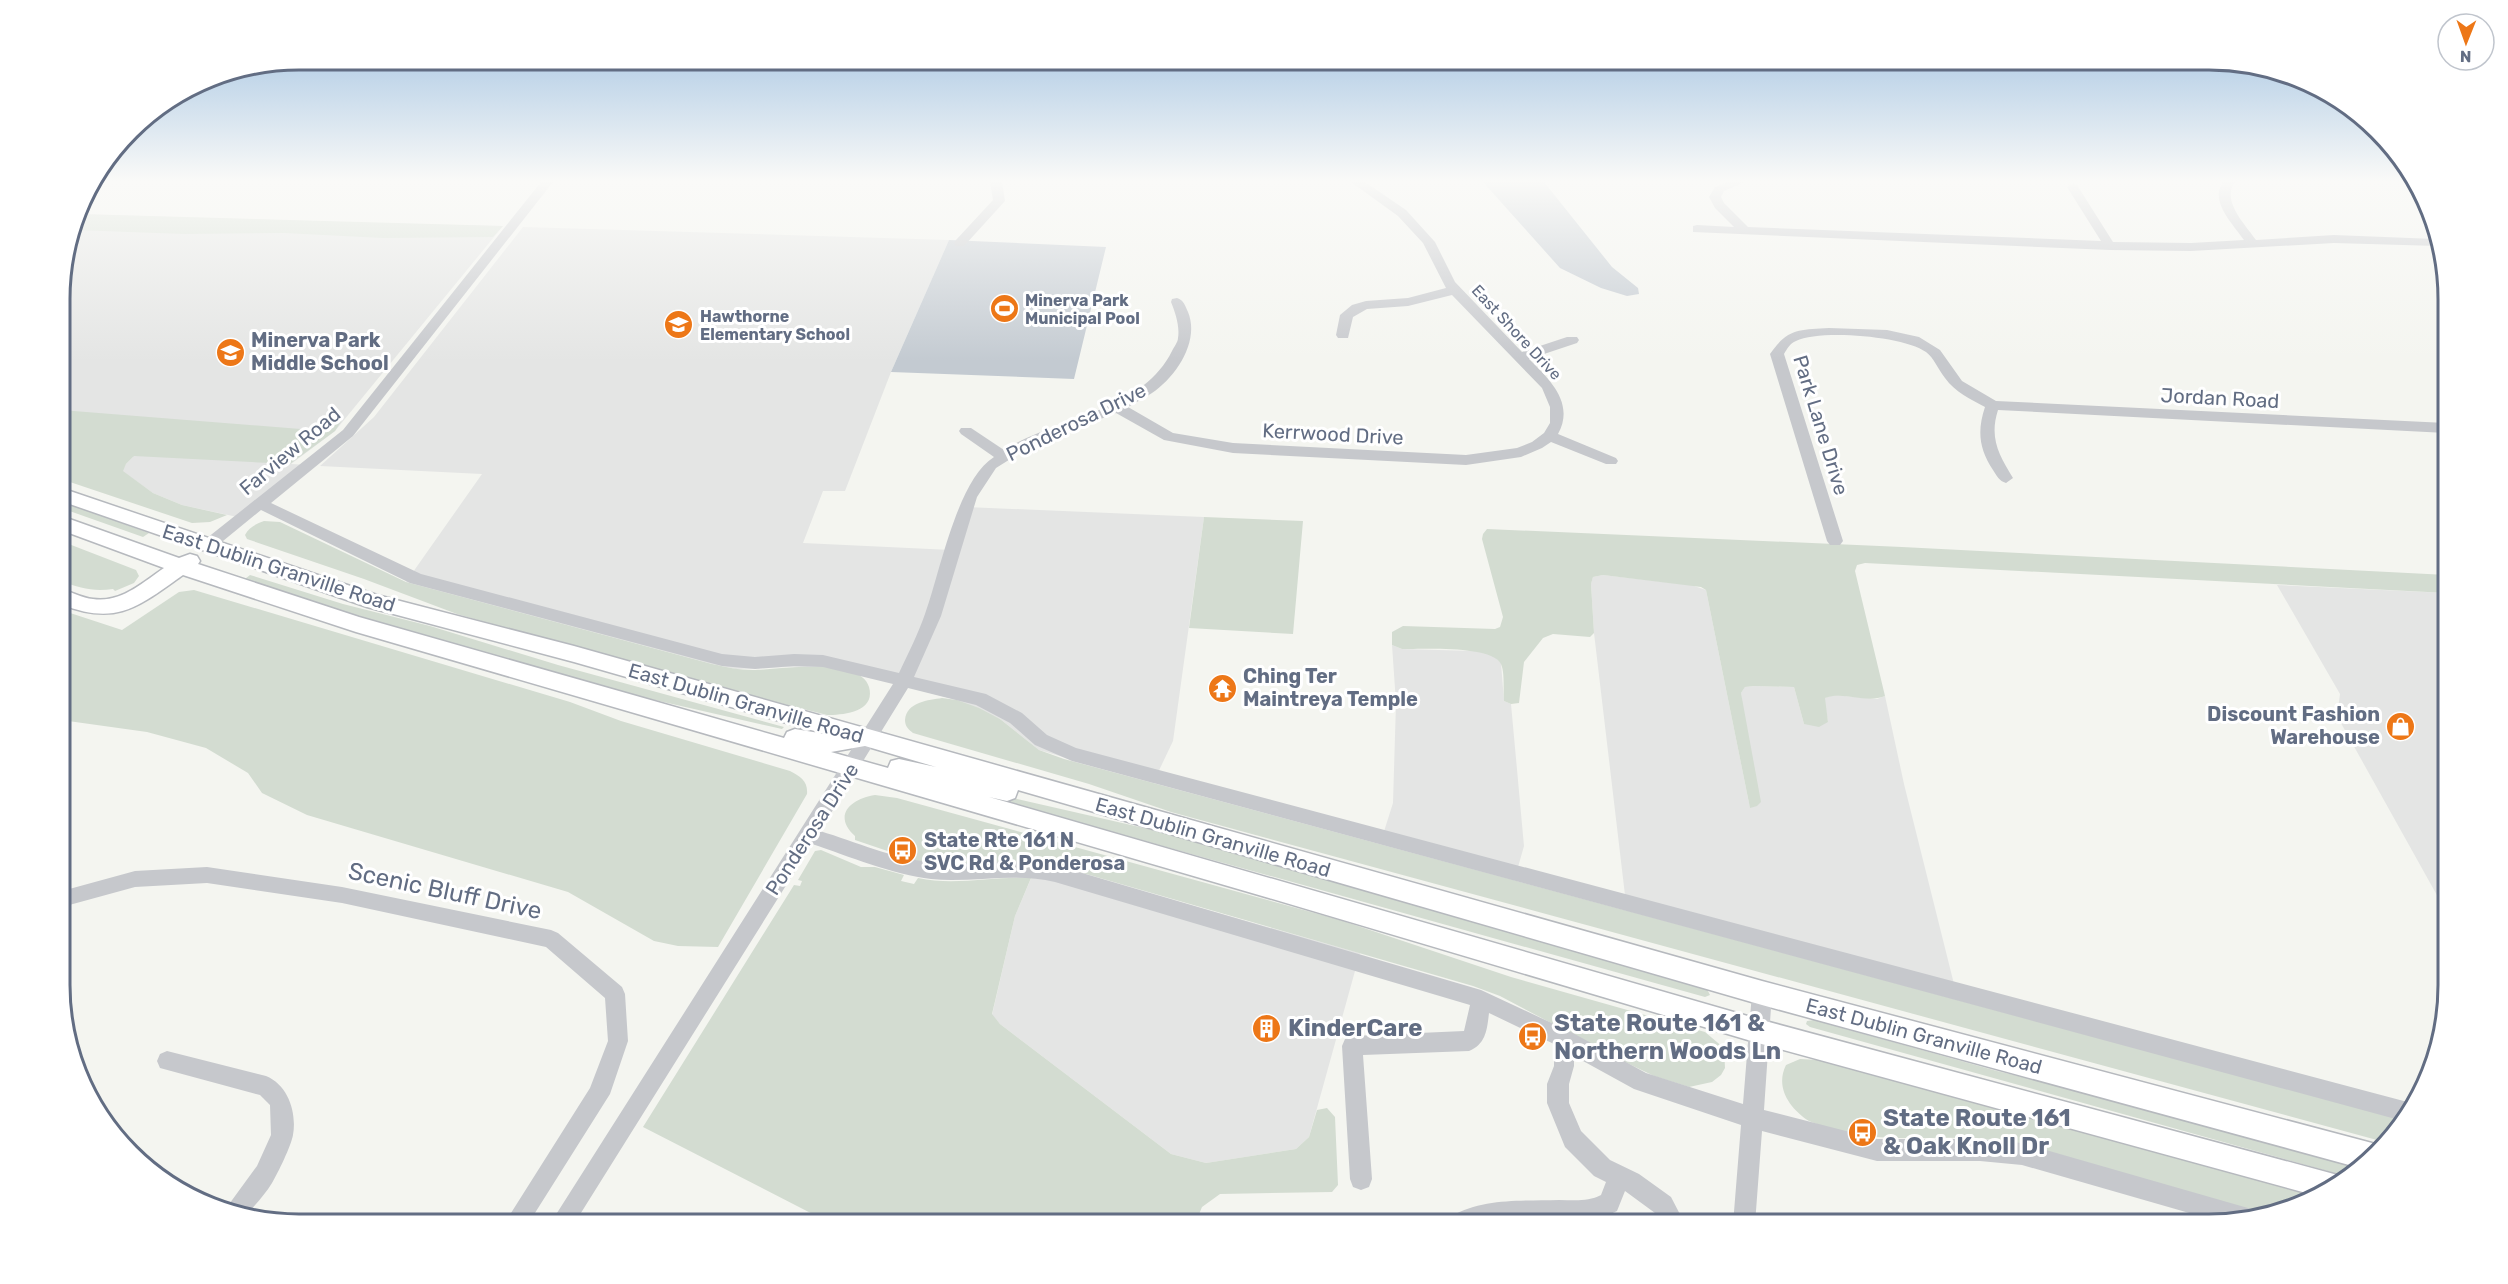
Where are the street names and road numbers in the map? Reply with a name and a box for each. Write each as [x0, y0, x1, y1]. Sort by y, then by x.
street label: East Shore Drive [1468, 281, 1566, 384]
street label: Park Lane Drive [1788, 352, 1854, 498]
street label: Ponderosa Drive [1002, 378, 1150, 466]
street label: Jordan Road [2160, 383, 2280, 413]
street label: Farview Road [235, 402, 345, 500]
street label: Kerrwood Drive [1262, 418, 1404, 450]
street label: East Dublin Granville Road [159, 519, 399, 617]
street label: East Dublin Granville Road [626, 658, 866, 748]
street label: Ponderosa Drive [760, 758, 864, 900]
street label: East Dublin Granville Road [1093, 792, 1333, 882]
street label: Scenic Bluff Drive [346, 857, 544, 925]
street label: East Dublin Granville Road [1803, 993, 2045, 1079]

